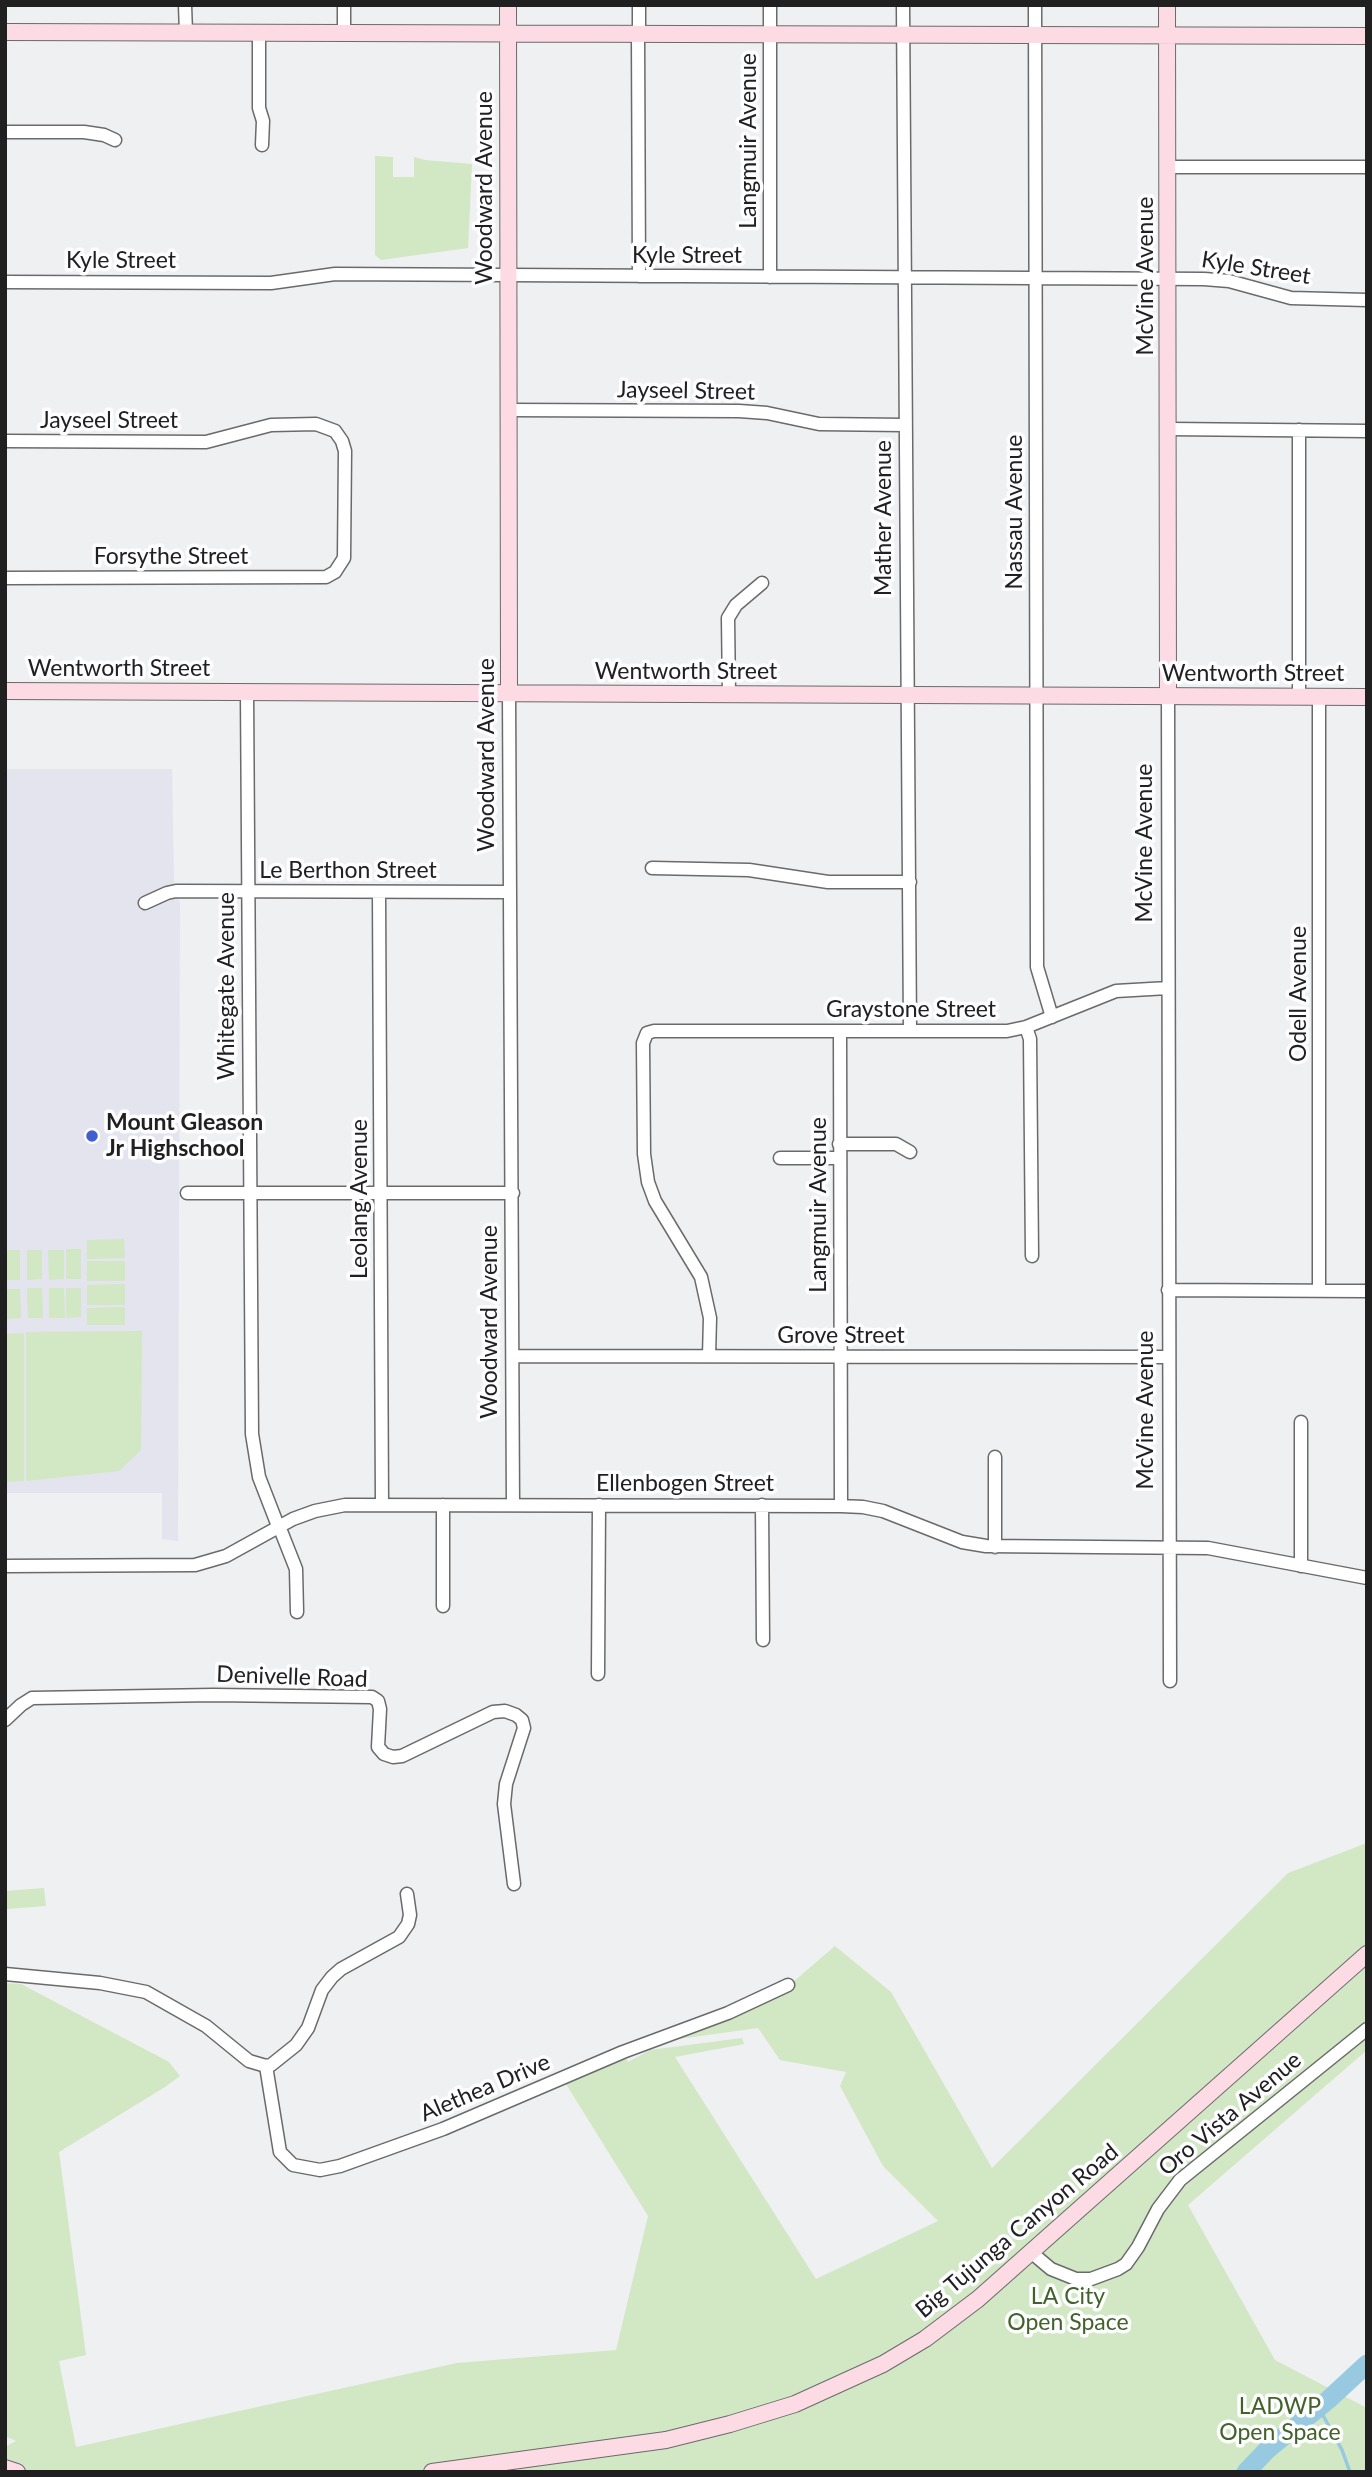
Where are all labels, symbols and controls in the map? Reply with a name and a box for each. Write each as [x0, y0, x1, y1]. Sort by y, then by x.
street label: Langmuir Avenue [735, 53, 763, 229]
street label: Woodward Avenue [471, 91, 499, 285]
street label: McVine Avenue [1132, 197, 1160, 355]
street label: Kyle Street [632, 242, 742, 270]
street label: Kyle Street [1200, 246, 1312, 290]
street label: Kyle Street [66, 247, 176, 275]
street label: Jayseel Street [617, 376, 755, 406]
street label: Jayseel Street [40, 407, 178, 435]
street label: Nassau Avenue [1001, 435, 1029, 589]
street label: Mather Avenue [870, 440, 898, 596]
street label: Forsythe Street [94, 543, 248, 571]
street label: Wentworth Street [28, 655, 210, 683]
street label: Woodward Avenue [473, 658, 501, 852]
street label: Wentworth Street [595, 658, 777, 686]
street label: Wentworth Street [1162, 660, 1344, 688]
street label: McVine Avenue [1131, 764, 1159, 922]
street label: Le Berthon Street [259, 857, 437, 885]
street label: Whitegate Avenue [213, 892, 241, 1080]
street label: Odell Avenue [1285, 926, 1313, 1062]
street label: Graystone Street [826, 996, 996, 1024]
place label: Mount Gleason Jr Highschool [106, 1109, 263, 1163]
street label: Langmuir Avenue [805, 1117, 833, 1293]
street label: Leolang Avenue [346, 1119, 374, 1279]
marker: Mount Gleason Jr Highschool [84, 1128, 100, 1144]
street label: Woodward Avenue [476, 1225, 504, 1419]
street label: Grove Street [777, 1322, 905, 1350]
street label: McVine Avenue [1132, 1331, 1160, 1489]
street label: Ellenbogen Street [596, 1470, 774, 1498]
street label: Denivelle Road [216, 1661, 368, 1693]
street label: Oro Vista Avenue [1153, 2046, 1307, 2182]
street label: Alethea Drive [416, 2048, 554, 2128]
street label: Big Tujunga Canyon Road [910, 2138, 1124, 2324]
park label: LA City Open Space [1007, 2283, 1129, 2337]
park label: LADWP Open Space [1219, 2393, 1341, 2447]

